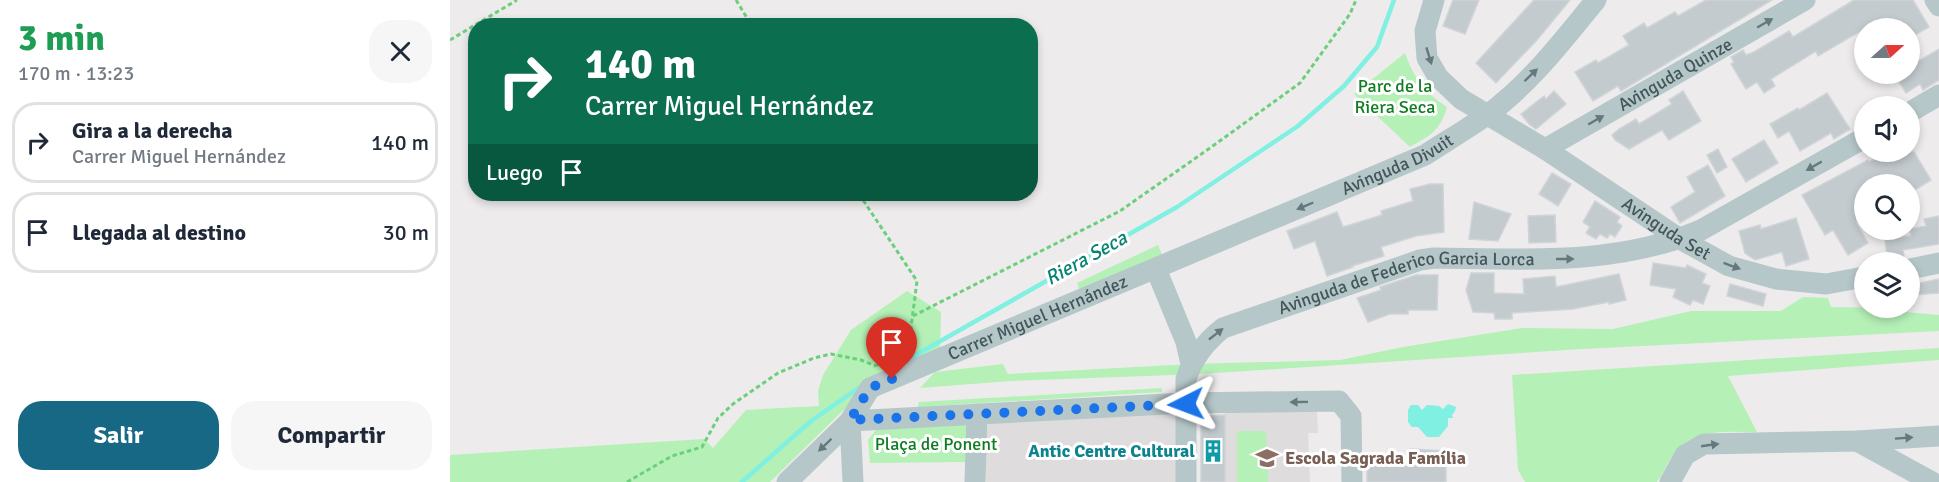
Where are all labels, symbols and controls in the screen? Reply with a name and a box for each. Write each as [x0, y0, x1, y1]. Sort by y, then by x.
text: 3 min [18, 16, 105, 61]
one-way arrow [1757, 18, 1774, 28]
north arrow [1854, 18, 1920, 84]
map controls [1854, 18, 1920, 318]
button: close [369, 20, 432, 83]
street label: Avinguda Quinze [1614, 33, 1736, 116]
text: 140 m [585, 39, 696, 90]
icon: right [486, 42, 564, 120]
one-way arrow [1425, 48, 1434, 66]
text: 170 m · 13:23 [18, 61, 134, 86]
one-way arrow [1524, 69, 1538, 83]
park label: Parc de la Riera Seca [1355, 75, 1435, 118]
text: Carrer Miguel Hernández [585, 90, 874, 123]
button: sound [1854, 96, 1920, 162]
one-way arrow [1588, 115, 1605, 125]
text: Gira a la derecha [72, 117, 233, 144]
icon: right [21, 126, 54, 159]
text: 140 m [371, 129, 429, 156]
street label: Avinguda Divuit [1338, 129, 1457, 200]
text: Carrer Miguel Hernández [72, 144, 286, 169]
icon: arrive [555, 156, 588, 189]
text: Luego [486, 159, 543, 186]
one-way arrow [1805, 161, 1822, 171]
button: search [1854, 174, 1920, 240]
street label: Avinguda Set [1618, 192, 1714, 265]
one-way arrow [1295, 201, 1313, 211]
icon: arrive [21, 216, 54, 249]
text: Llegada al destino [72, 219, 246, 246]
text: 30 m [383, 219, 429, 246]
water label: Riera Seca [1041, 225, 1132, 291]
street label: Avinguda de Federico Garcia Lorca [1275, 247, 1535, 319]
button: layers [1854, 252, 1920, 318]
one-way arrow [1556, 254, 1575, 264]
one-way arrow [1723, 262, 1741, 271]
street label: Carrer Miguel Hernández [944, 270, 1131, 365]
pin [866, 317, 917, 379]
icon: arrive [875, 326, 908, 359]
one-way arrow [1208, 328, 1224, 341]
position arrow [1154, 372, 1218, 436]
one-way arrow [1290, 397, 1309, 406]
button: Salir [18, 401, 219, 470]
button: Compartir [231, 401, 432, 470]
park label: Plaça de Ponent [875, 433, 997, 455]
one-way arrow [1895, 433, 1914, 443]
one-way arrow [818, 438, 833, 452]
building icon: Antic Centre Cultural [1200, 438, 1226, 464]
place label: Antic Centre Cultural [1028, 440, 1195, 462]
one-way arrow [1701, 440, 1720, 449]
school or university icon: Escola Sagrada Família [1254, 445, 1280, 471]
place label: Escola Sagrada Família [1285, 447, 1466, 469]

